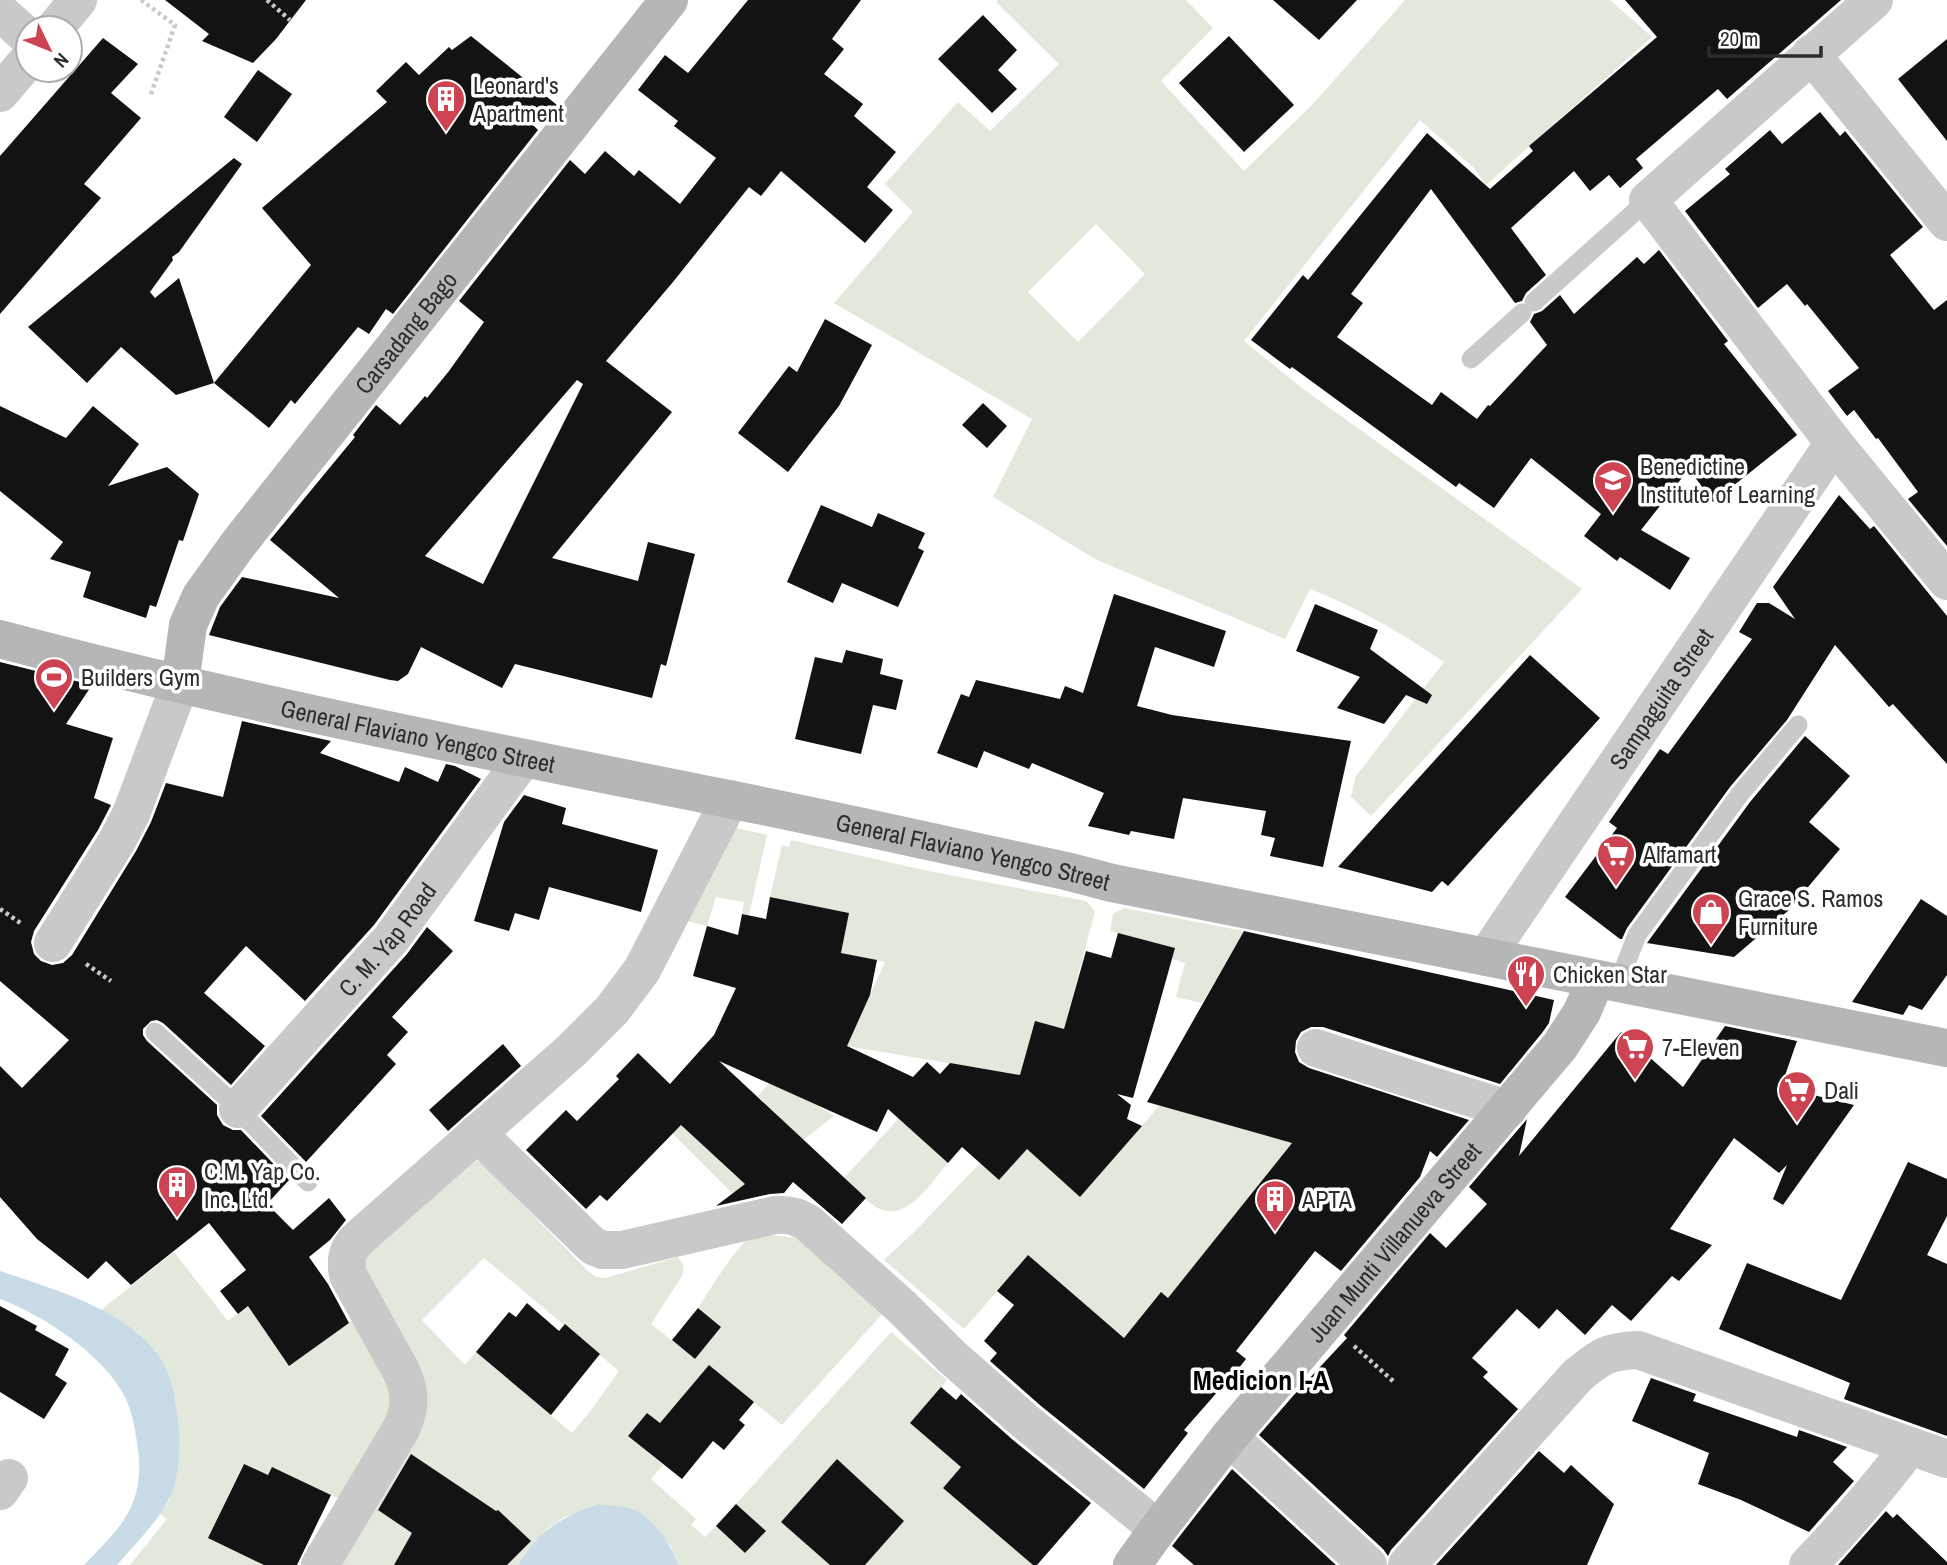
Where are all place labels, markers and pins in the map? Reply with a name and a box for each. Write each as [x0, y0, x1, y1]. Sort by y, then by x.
place label: Leonard's Apartment [472, 69, 564, 129]
building icon: Leonard's Apartment [425, 78, 467, 133]
place label: Benedictine Institute of Learning [1640, 450, 1815, 510]
school or university icon: Benedictine Institute of Learning [1592, 459, 1634, 514]
sports icon: Builders Gym [33, 656, 75, 711]
place label: Builders Gym [81, 661, 200, 693]
supermarket icon: Alfamart [1595, 833, 1637, 888]
place label: Alfamart [1642, 838, 1717, 870]
place label: Grace S. Ramos Furniture [1738, 882, 1883, 942]
shop icon: Grace S. Ramos Furniture [1690, 891, 1732, 946]
restaurant icon: Chicken Star [1505, 953, 1547, 1008]
place label: Chicken Star [1553, 958, 1667, 990]
supermarket icon: 7-Eleven [1614, 1026, 1656, 1081]
place label: 7-Eleven [1662, 1031, 1740, 1063]
supermarket icon: Dali [1776, 1069, 1818, 1124]
place label: Dali [1824, 1074, 1859, 1106]
place label: C.M. Yap Co. Inc. Ltd. [204, 1155, 320, 1215]
building icon: C.M. Yap Co. Inc. Ltd. [156, 1164, 198, 1219]
building icon: APTA [1254, 1178, 1296, 1233]
place label: APTA [1301, 1183, 1353, 1215]

